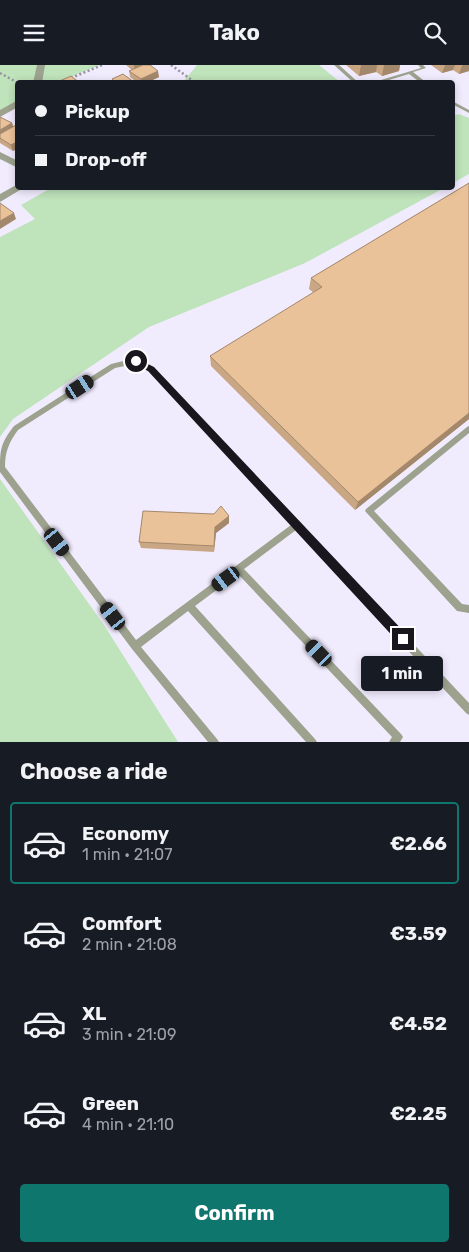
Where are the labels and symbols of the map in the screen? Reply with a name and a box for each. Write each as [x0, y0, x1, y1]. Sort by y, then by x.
route start [125, 350, 147, 372]
car [63, 373, 96, 401]
car [41, 526, 72, 558]
car [209, 564, 242, 594]
car [97, 600, 128, 632]
route end [392, 628, 414, 650]
car [303, 637, 334, 669]
callout: 1 min [362, 657, 444, 691]

